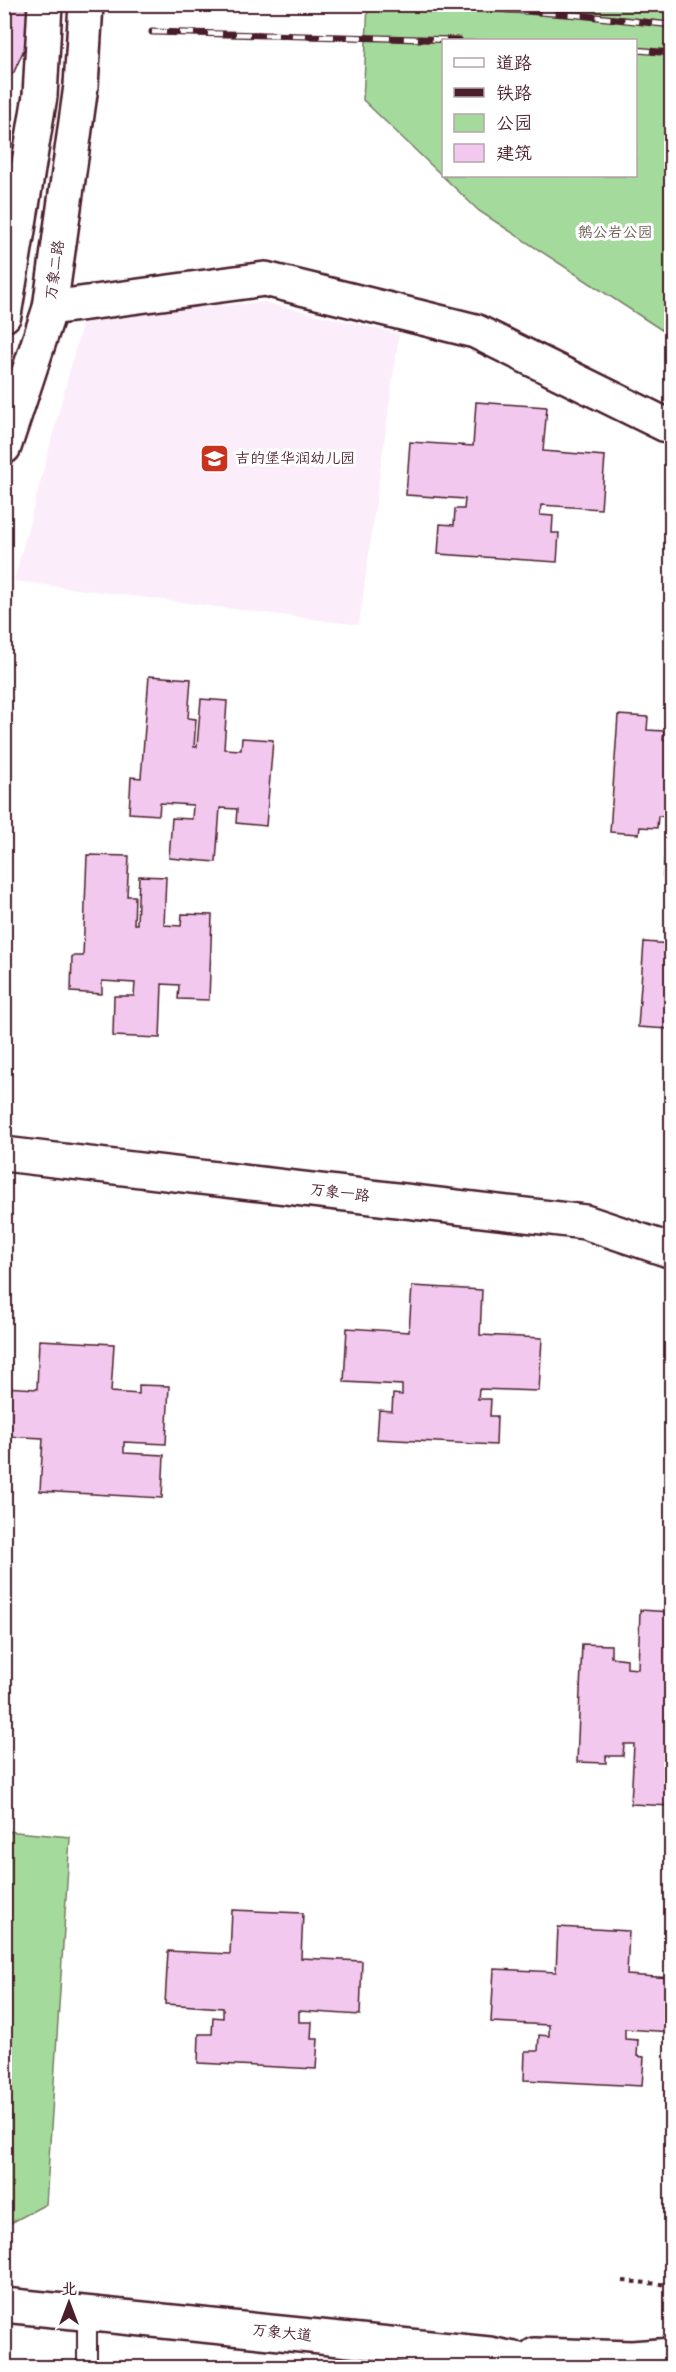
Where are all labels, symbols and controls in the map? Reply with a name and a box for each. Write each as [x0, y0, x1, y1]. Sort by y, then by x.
legend [442, 39, 637, 177]
text: 道路 [496, 52, 532, 75]
text: 铁路 [496, 82, 532, 105]
text: 公园 [496, 112, 532, 135]
text: 建筑 [496, 142, 532, 165]
park label: 鹅公岩公园 [577, 223, 653, 242]
street label: 万象二路 [41, 239, 69, 301]
school or university icon: 吉的堡华润幼儿园 [198, 442, 230, 474]
place label: 吉的堡华润幼儿园 [235, 449, 355, 468]
street label: 万象一路 [309, 1180, 371, 1206]
north arrow [39, 2273, 99, 2333]
text: 北 [61, 2279, 77, 2299]
street label: 万象大道 [251, 2320, 313, 2346]

